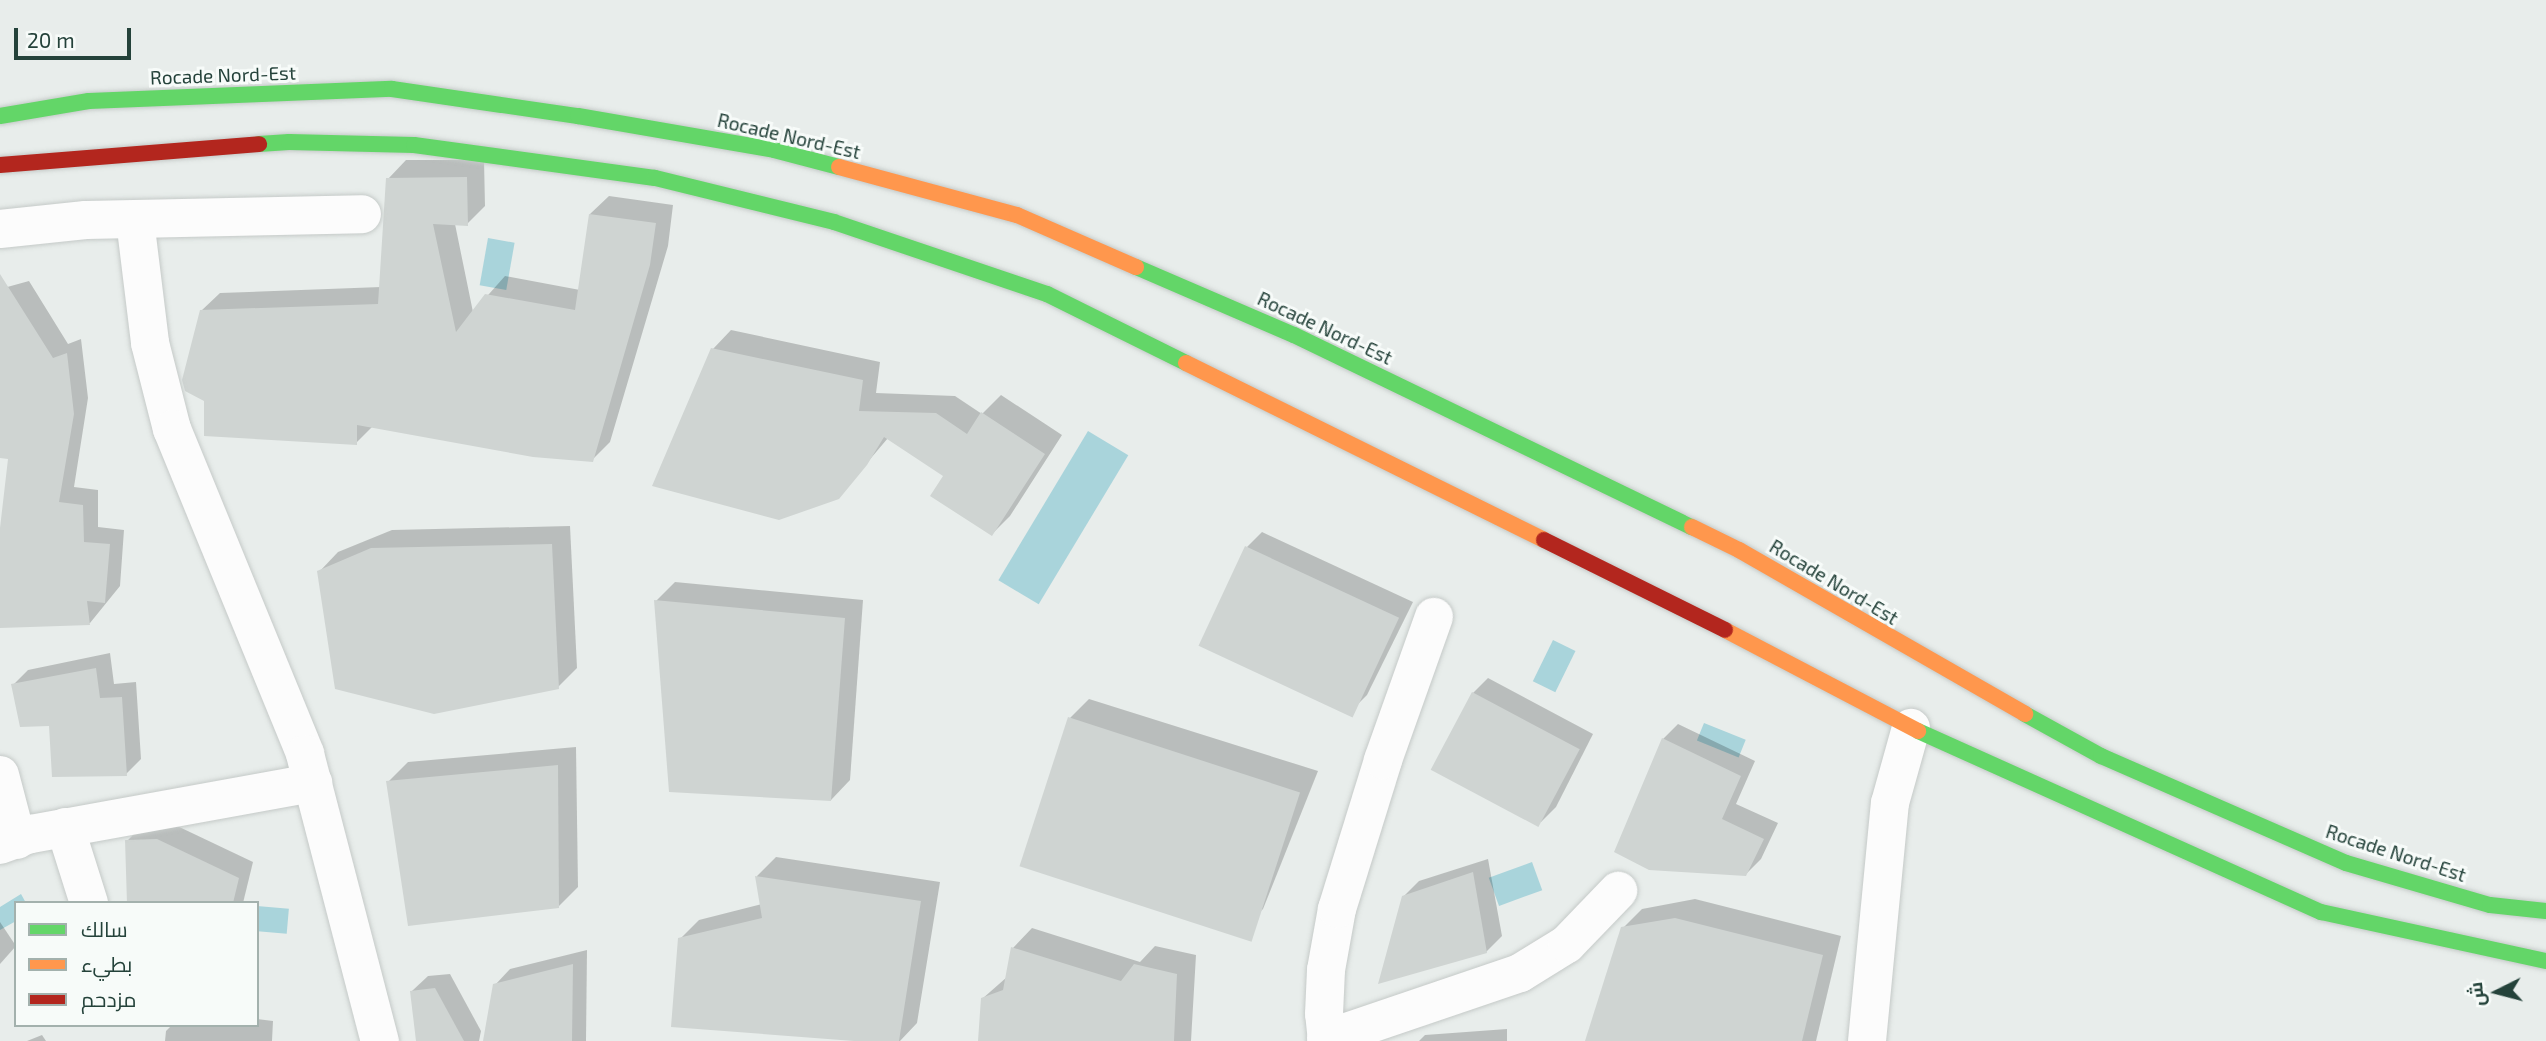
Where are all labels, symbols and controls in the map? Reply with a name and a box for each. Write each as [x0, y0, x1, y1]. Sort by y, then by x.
scale bar [18, 14, 135, 58]
text: 20 m [27, 27, 75, 52]
street label: Rocade Nord-Est [150, 61, 296, 89]
street label: Rocade Nord-Est [715, 108, 863, 164]
street label: Rocade Nord-Est [1254, 287, 1396, 369]
street label: Rocade Nord-Est [1766, 535, 1902, 629]
street label: Rocade Nord-Est [2323, 820, 2469, 886]
legend [14, 901, 259, 1027]
text: سالك [81, 916, 128, 941]
text: بطيء [81, 951, 132, 976]
north arrow [2462, 957, 2532, 1027]
text: ش [2463, 981, 2488, 1008]
text: مزدحم [81, 986, 136, 1011]

